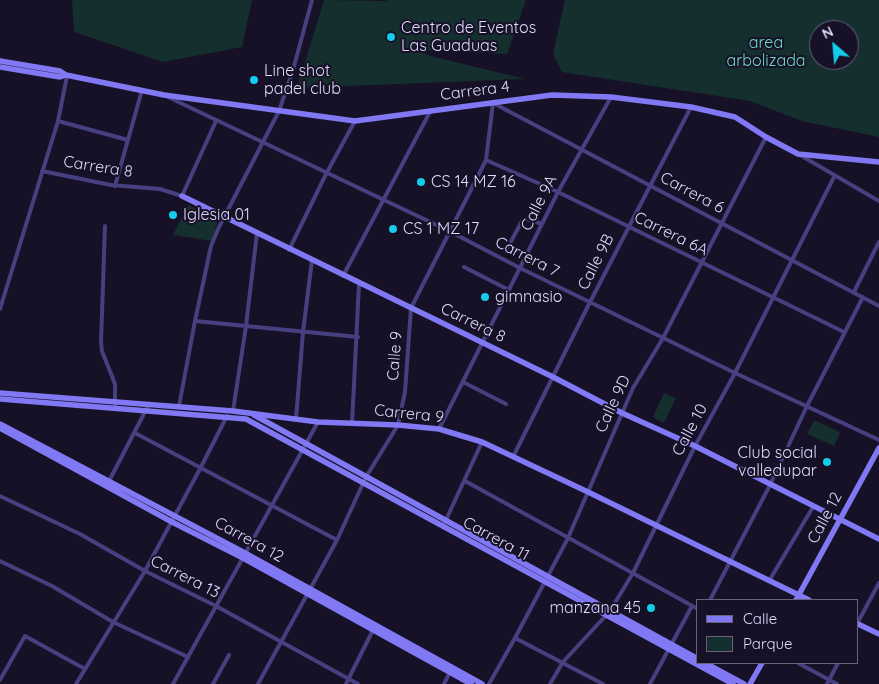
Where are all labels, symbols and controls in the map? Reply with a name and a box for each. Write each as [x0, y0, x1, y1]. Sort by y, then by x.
place label: Centro de Eventos Las Guaduas [401, 18, 536, 56]
north arrow [809, 20, 859, 70]
text: N [819, 22, 836, 43]
marker: Centro de Eventos Las Guaduas [385, 31, 397, 43]
park label: area arbolizada [726, 33, 806, 71]
place label: Line shot padel club [264, 61, 341, 99]
marker: Line shot padel club [248, 74, 260, 86]
street label: Carrera 4 [439, 77, 511, 105]
street label: Carrera 8 [62, 152, 134, 182]
street label: Carrera 6 [657, 168, 727, 218]
place label: CS 14 MZ 16 [431, 172, 516, 192]
street label: Calle 9A [517, 172, 561, 234]
marker: CS 14 MZ 16 [415, 176, 427, 188]
place label: Iglesia 01 [183, 205, 250, 225]
street label: Carrera 6A [631, 208, 711, 260]
marker: Iglesia 01 [167, 209, 179, 221]
place label: CS 1 MZ 17 [403, 219, 479, 239]
marker: CS 1 MZ 17 [387, 223, 399, 235]
street label: Calle 9B [574, 231, 618, 293]
street label: Carrera 7 [492, 233, 562, 281]
place label: gimnasio [495, 287, 563, 307]
marker: gimnasio [479, 291, 491, 303]
street label: Carrera 8 [437, 299, 509, 347]
street label: Calle 9 [384, 331, 406, 381]
street label: Calle 9D [591, 372, 635, 436]
street label: Carrera 9 [373, 401, 445, 427]
street label: Calle 10 [668, 401, 712, 459]
place label: Club social valledupar [738, 443, 817, 481]
marker: Club social valledupar [821, 456, 833, 468]
street label: Calle 12 [803, 489, 847, 547]
street label: Carrera 12 [211, 513, 287, 567]
street label: Carrera 11 [459, 513, 533, 565]
street label: Carrera 13 [147, 551, 223, 603]
place label: manzana 45 [550, 598, 641, 618]
legend [696, 599, 859, 664]
marker: manzana 45 [645, 602, 657, 614]
text: Calle [743, 609, 777, 628]
text: Parque [743, 634, 793, 653]

